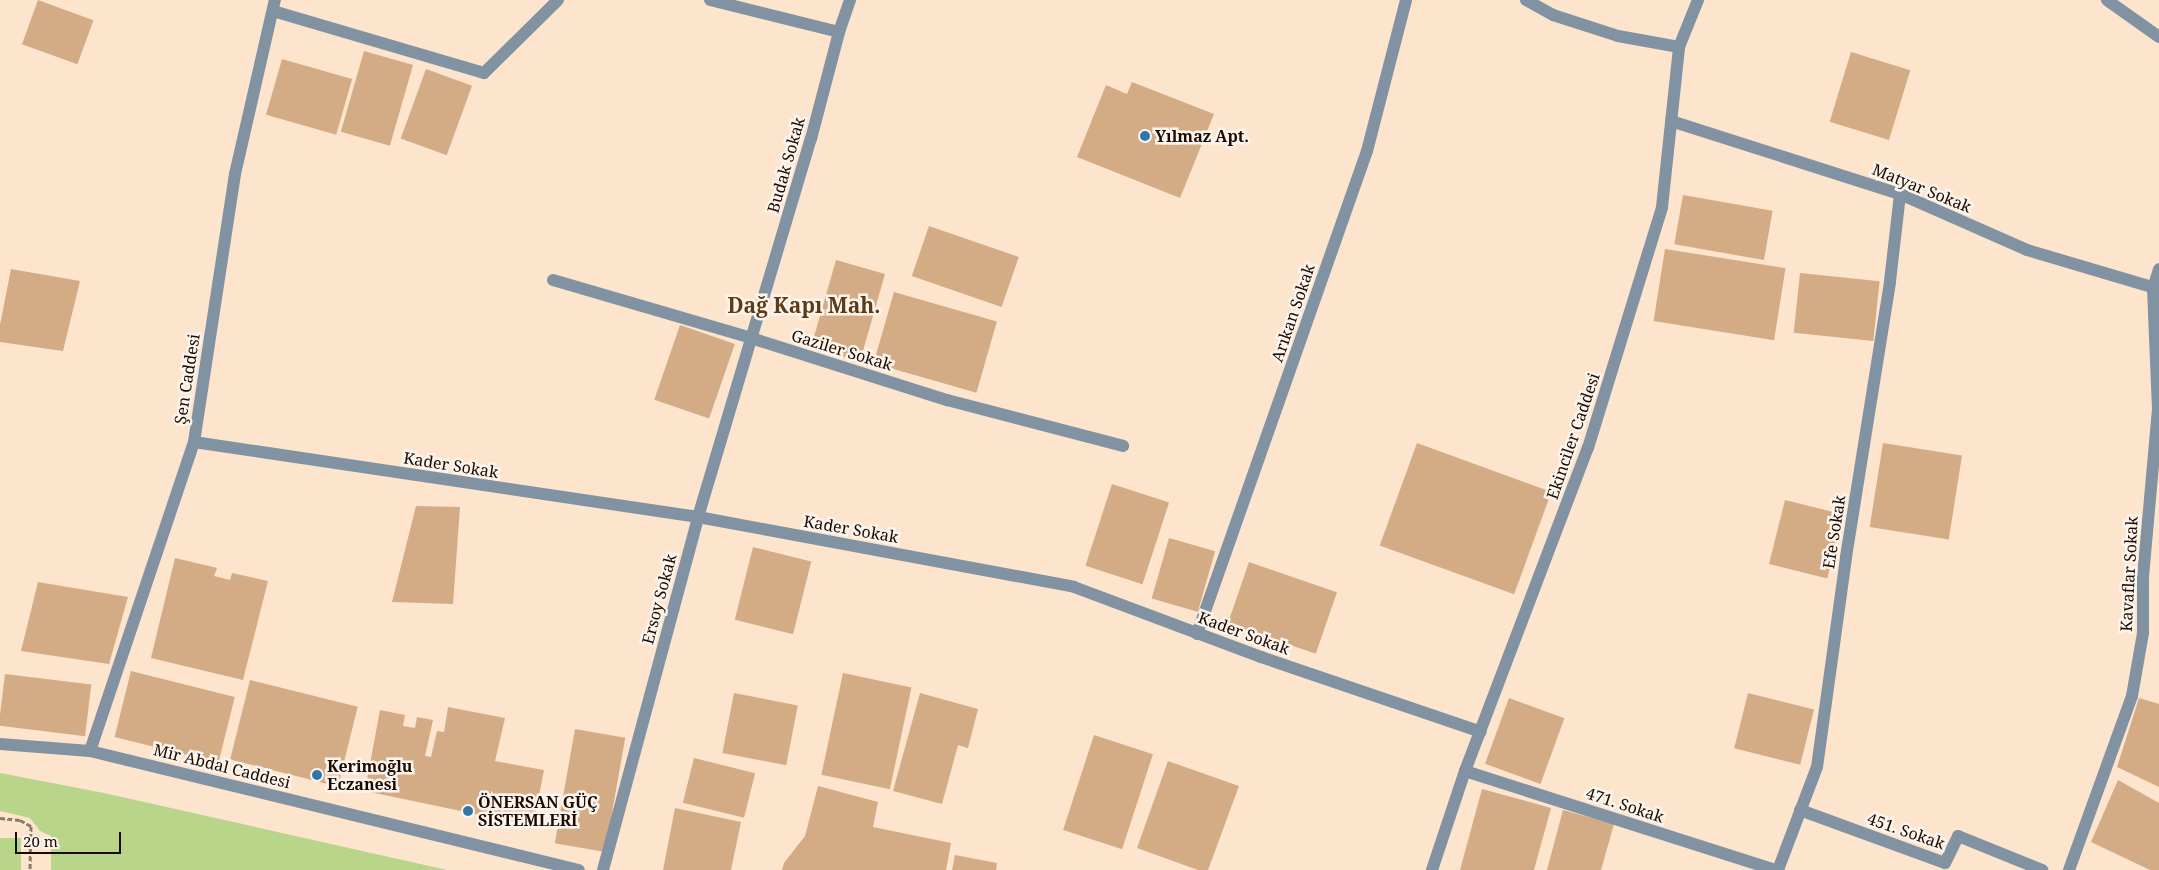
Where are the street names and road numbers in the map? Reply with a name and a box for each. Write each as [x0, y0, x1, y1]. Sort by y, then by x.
street label: Budak Sokak [763, 115, 809, 215]
street label: Matyar Sokak [1870, 159, 1974, 217]
street label: Arıkan Sokak [1267, 261, 1319, 365]
street label: Gaziler Sokak [789, 326, 895, 374]
street label: Şen Caddesi [170, 332, 204, 426]
street label: Ekinciler Caddesi [1542, 370, 1604, 502]
street label: Kader Sokak [402, 448, 500, 482]
street label: Efe Sokak [1819, 494, 1849, 570]
street label: Kader Sokak [802, 511, 900, 547]
street label: Kavaflar Sokak [2116, 516, 2142, 632]
street label: Ersoy Sokak [638, 552, 680, 646]
street label: Kader Sokak [1196, 608, 1292, 658]
street label: Mir Abdal Caddesi [152, 740, 292, 792]
street label: 471. Sokak [1584, 783, 1666, 827]
street label: 451. Sokak [1865, 809, 1947, 853]

